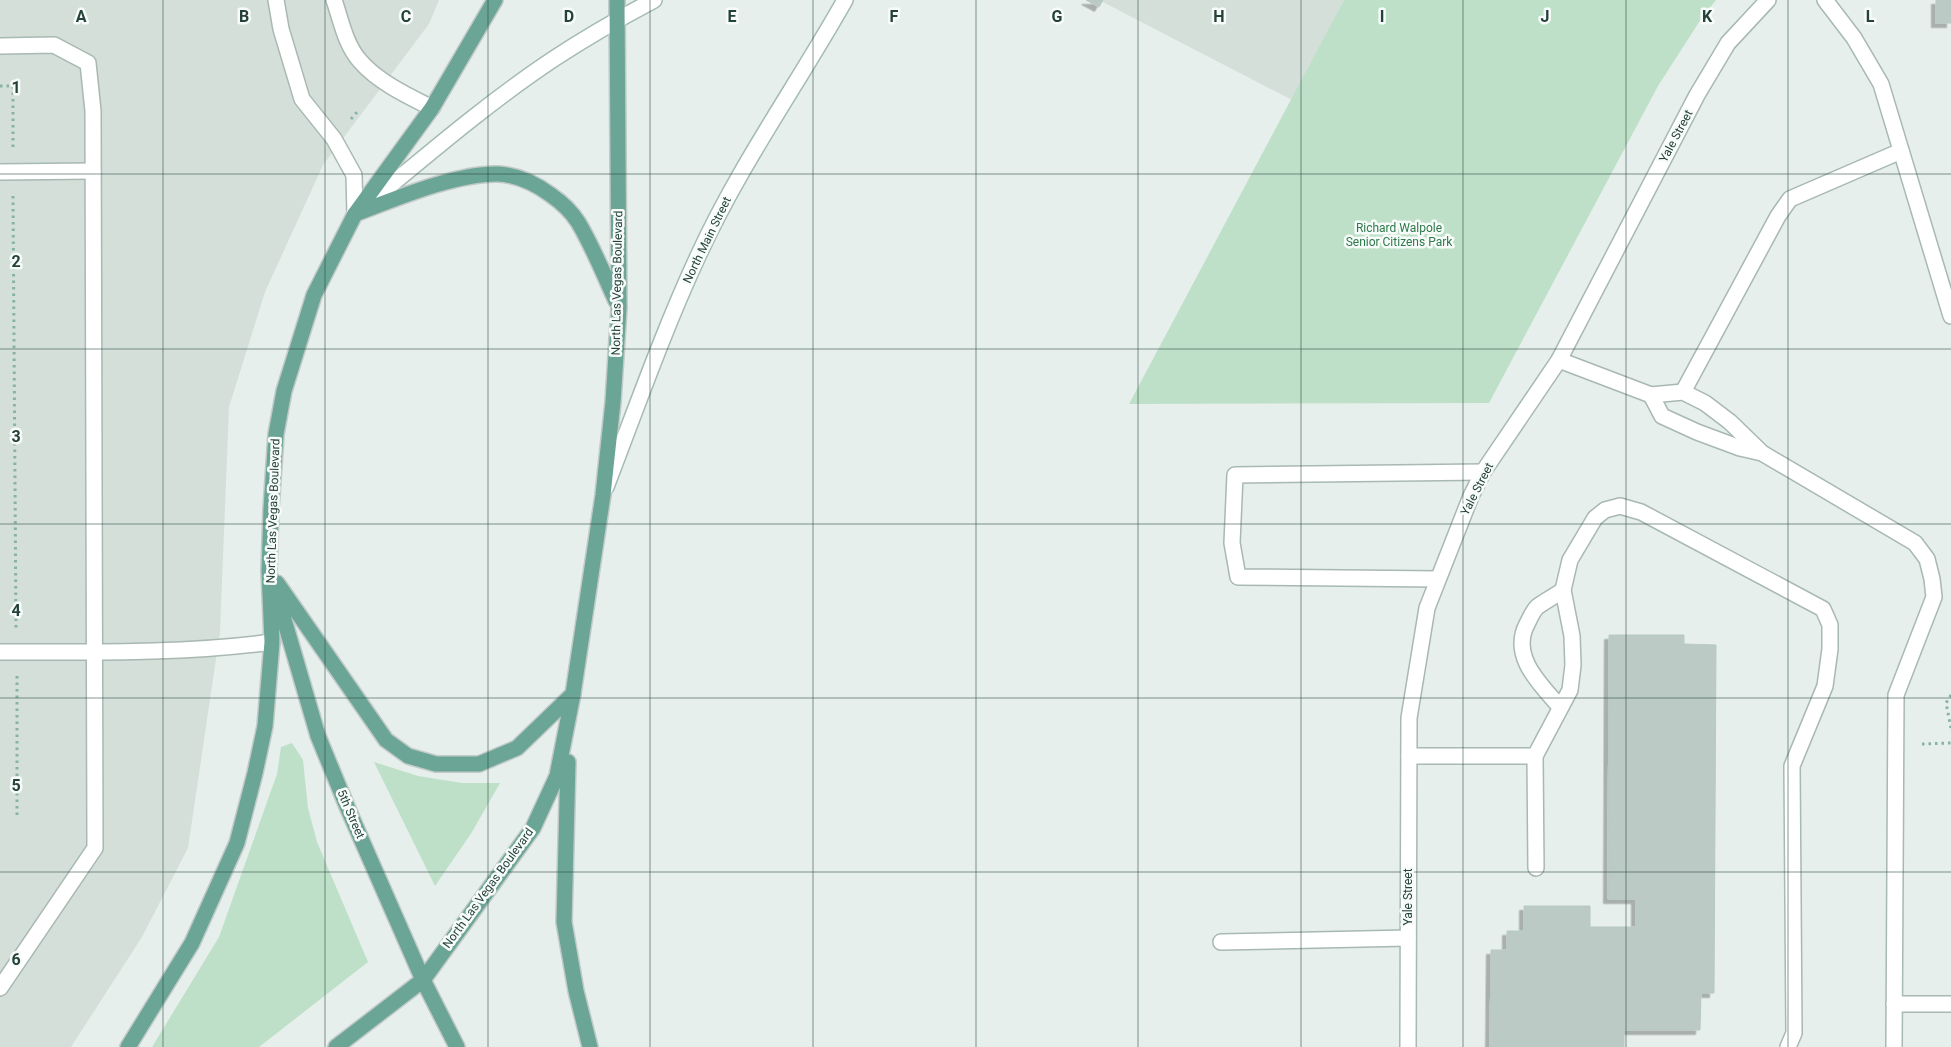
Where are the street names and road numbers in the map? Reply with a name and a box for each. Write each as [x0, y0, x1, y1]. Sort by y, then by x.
street label: Yale Street [1656, 107, 1696, 165]
street label: North Main Street [680, 194, 734, 286]
street label: North Las Vegas Boulevard [609, 211, 625, 355]
street label: North Las Vegas Boulevard [263, 438, 283, 584]
street label: Yale Street [1458, 460, 1496, 518]
street label: 5th Street [334, 787, 368, 841]
street label: North Las Vegas Boulevard [440, 825, 536, 951]
street label: Yale Street [1401, 868, 1415, 926]

